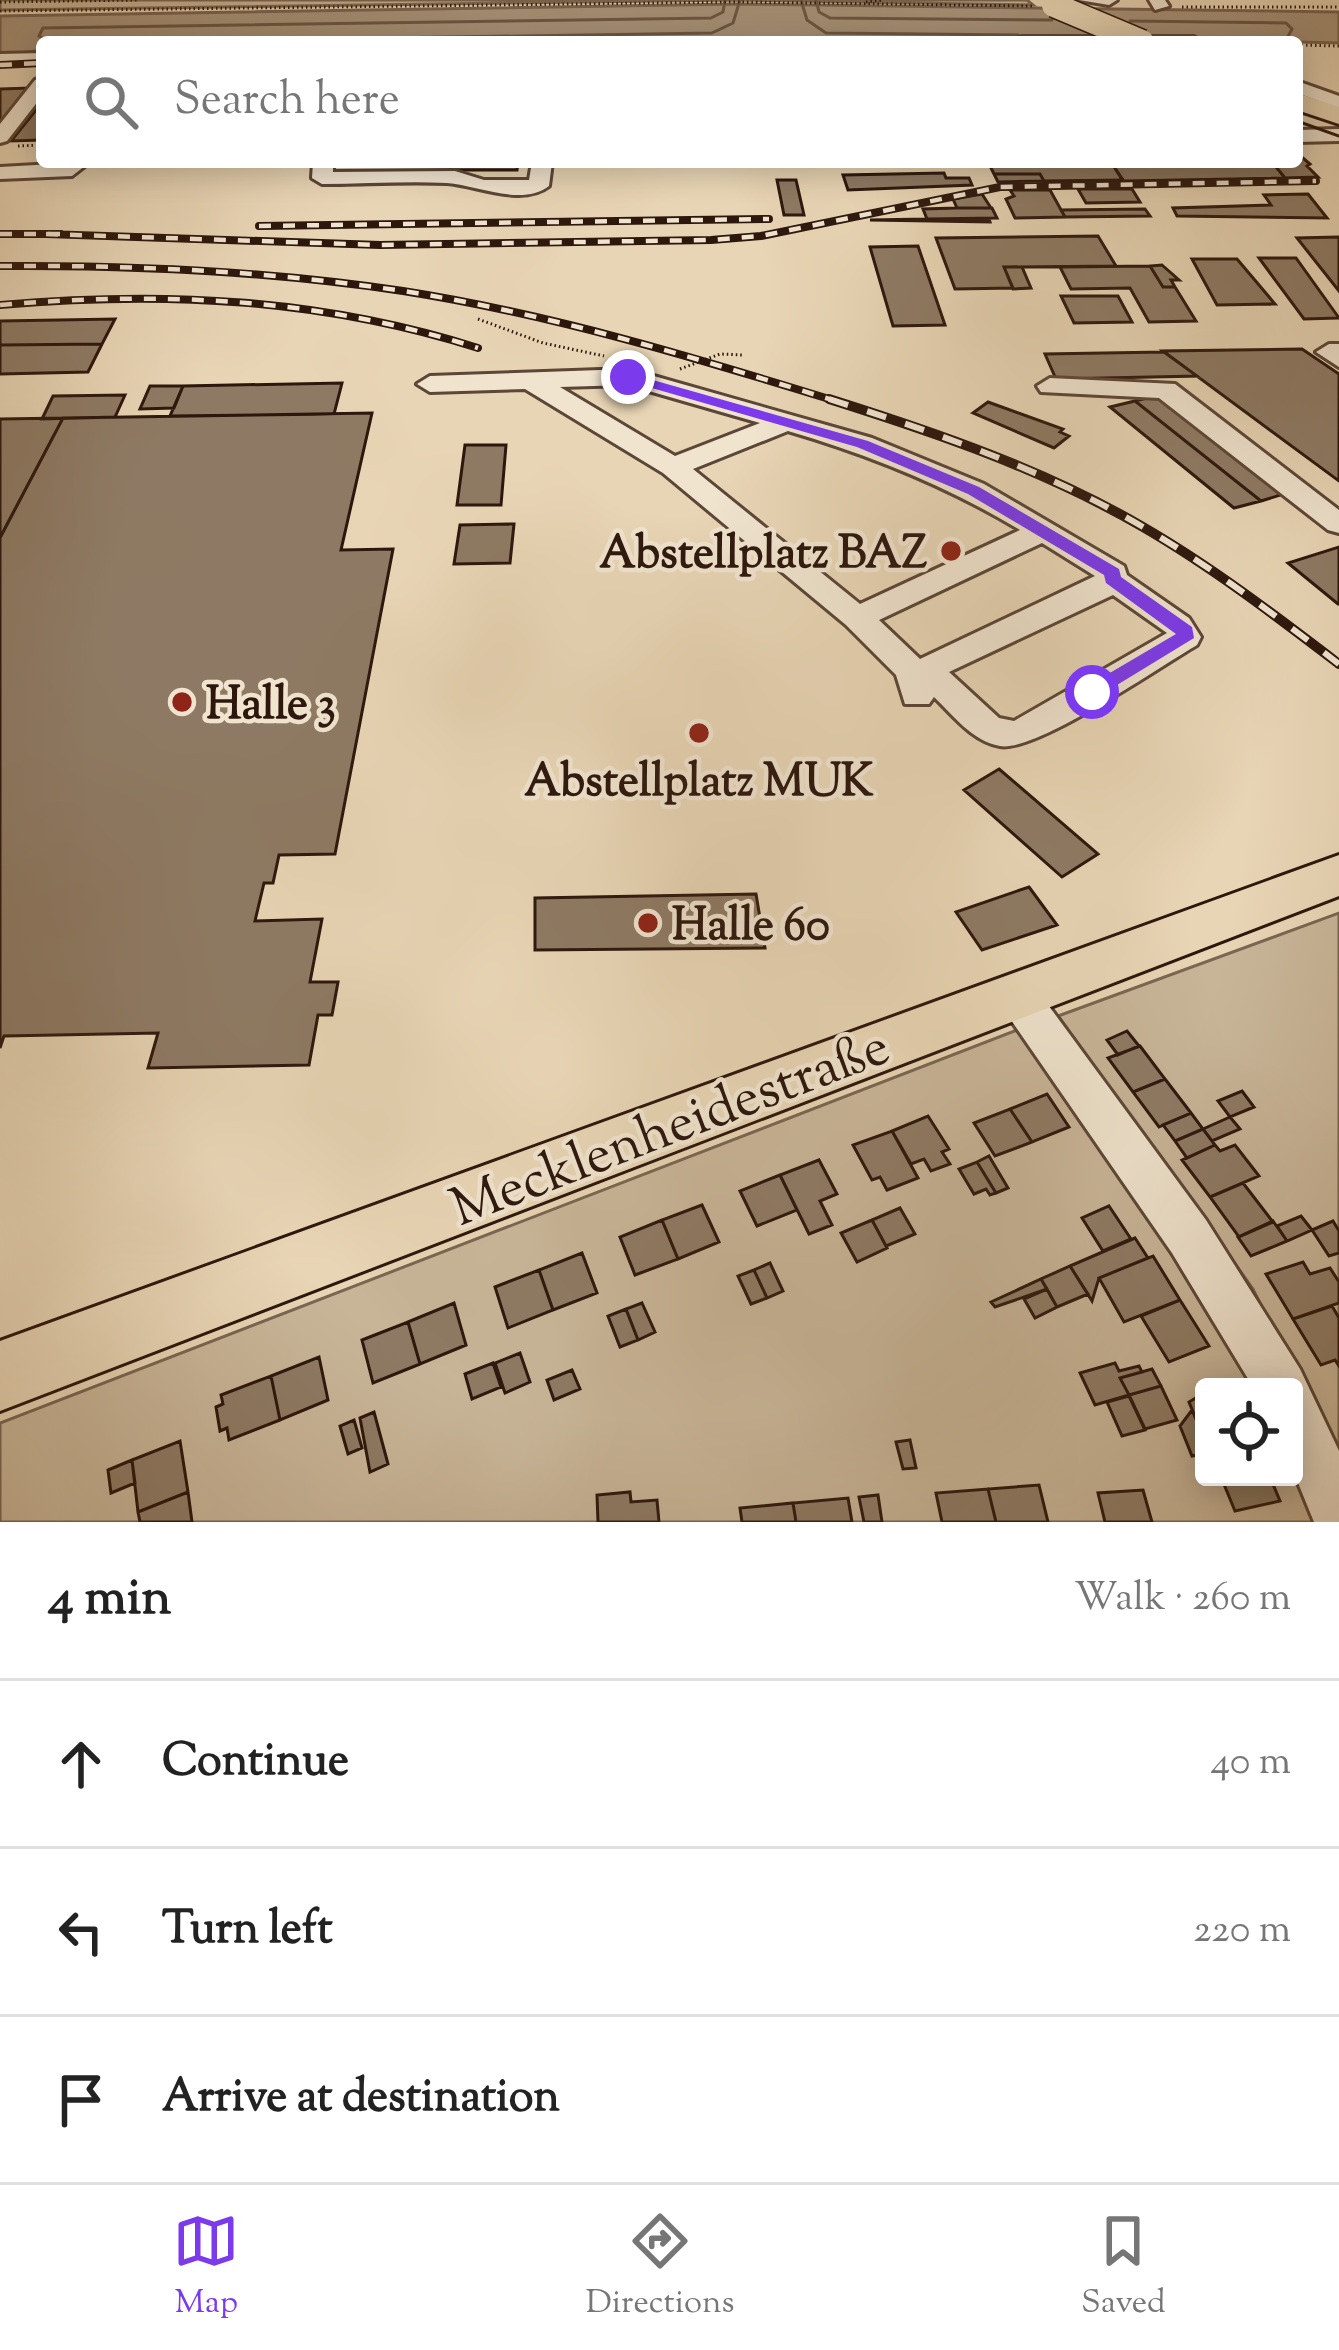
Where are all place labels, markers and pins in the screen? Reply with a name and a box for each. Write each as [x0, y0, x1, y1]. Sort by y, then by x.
place label: Abstellplatz BAZ [599, 524, 928, 589]
marker: Abstellplatz BAZ [938, 538, 964, 564]
place label: Halle 3 [206, 675, 336, 740]
marker: Halle 3 [169, 689, 195, 715]
marker: Abstellplatz MUK [686, 720, 712, 746]
place label: Abstellplatz MUK [524, 752, 874, 817]
place label: Halle 60 [672, 896, 830, 961]
marker: Halle 60 [635, 910, 661, 936]

